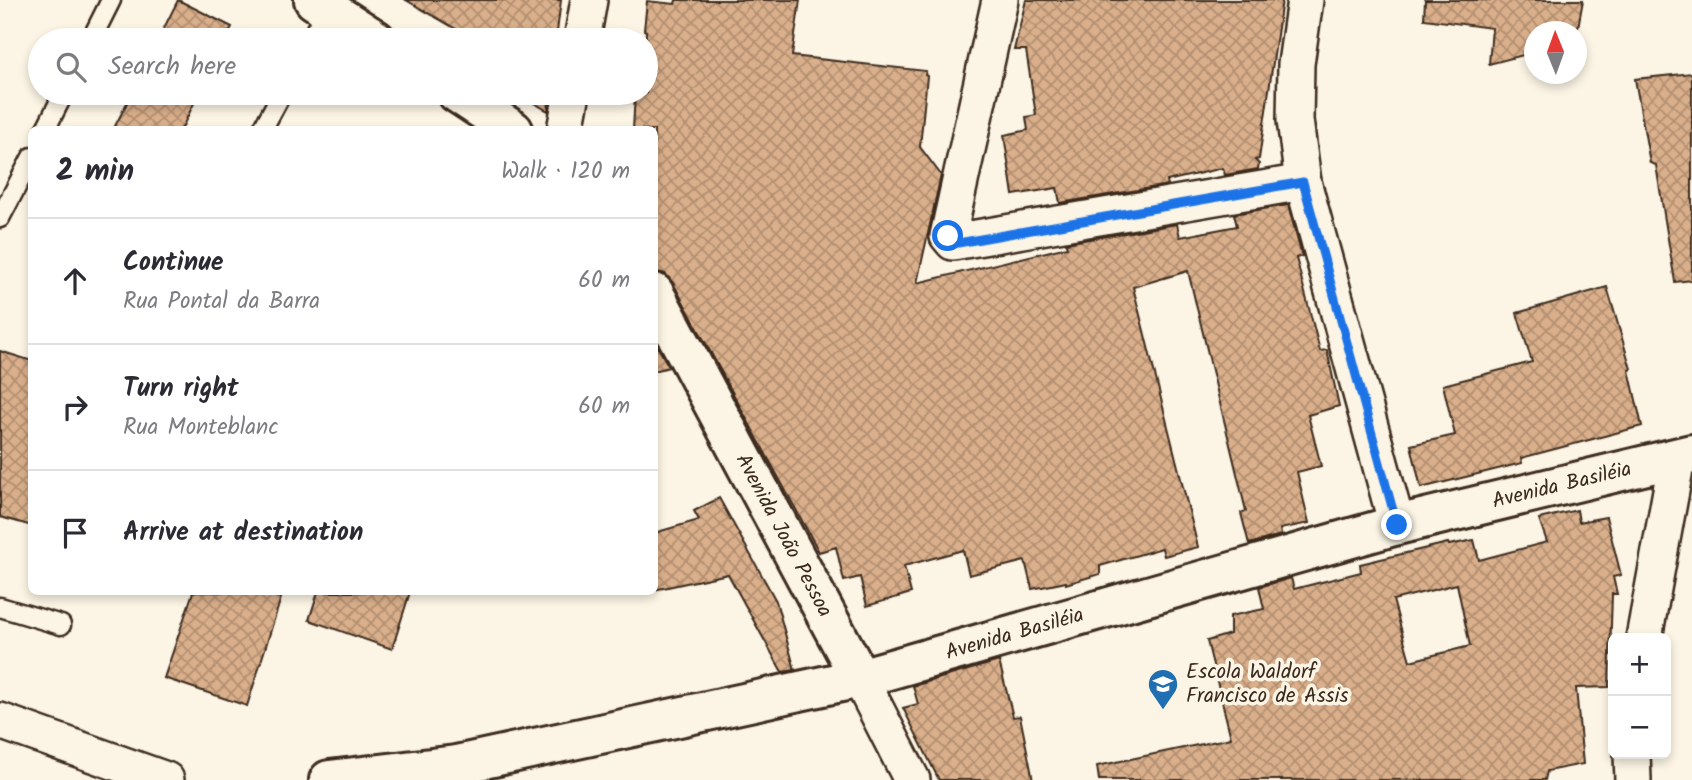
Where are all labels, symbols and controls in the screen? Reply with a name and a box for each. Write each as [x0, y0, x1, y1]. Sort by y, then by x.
north arrow [1524, 21, 1587, 84]
search box [28, 28, 658, 105]
text: Search here [108, 46, 236, 88]
icon: search [52, 48, 90, 86]
text: 2 min [56, 148, 134, 196]
text: Walk · 120 m [501, 154, 630, 190]
route start [932, 220, 963, 251]
text: Continue [123, 242, 224, 284]
icon: ahead [56, 262, 94, 300]
text: 60 m [578, 263, 630, 299]
text: Rua Pontal da Barra [123, 284, 320, 320]
text: Turn right [123, 368, 239, 410]
icon: right [56, 388, 94, 426]
text: 60 m [578, 389, 630, 425]
text: Rua Monteblanc [123, 410, 279, 446]
street label: Avenida João Pessoa [726, 448, 841, 623]
street label: Avenida Basiléia [1489, 453, 1635, 518]
route end [1381, 509, 1412, 540]
text: Arrive at destination [123, 512, 363, 554]
icon: arrive [56, 514, 94, 552]
street label: Avenida Basiléia [942, 599, 1088, 669]
map controls [1608, 633, 1671, 759]
button: + [1608, 633, 1671, 696]
place label: Escola Waldorf Francisco de Assis [1186, 656, 1349, 713]
school or university icon: Escola Waldorf Francisco de Assis [1146, 667, 1180, 711]
button: − [1608, 696, 1671, 759]

